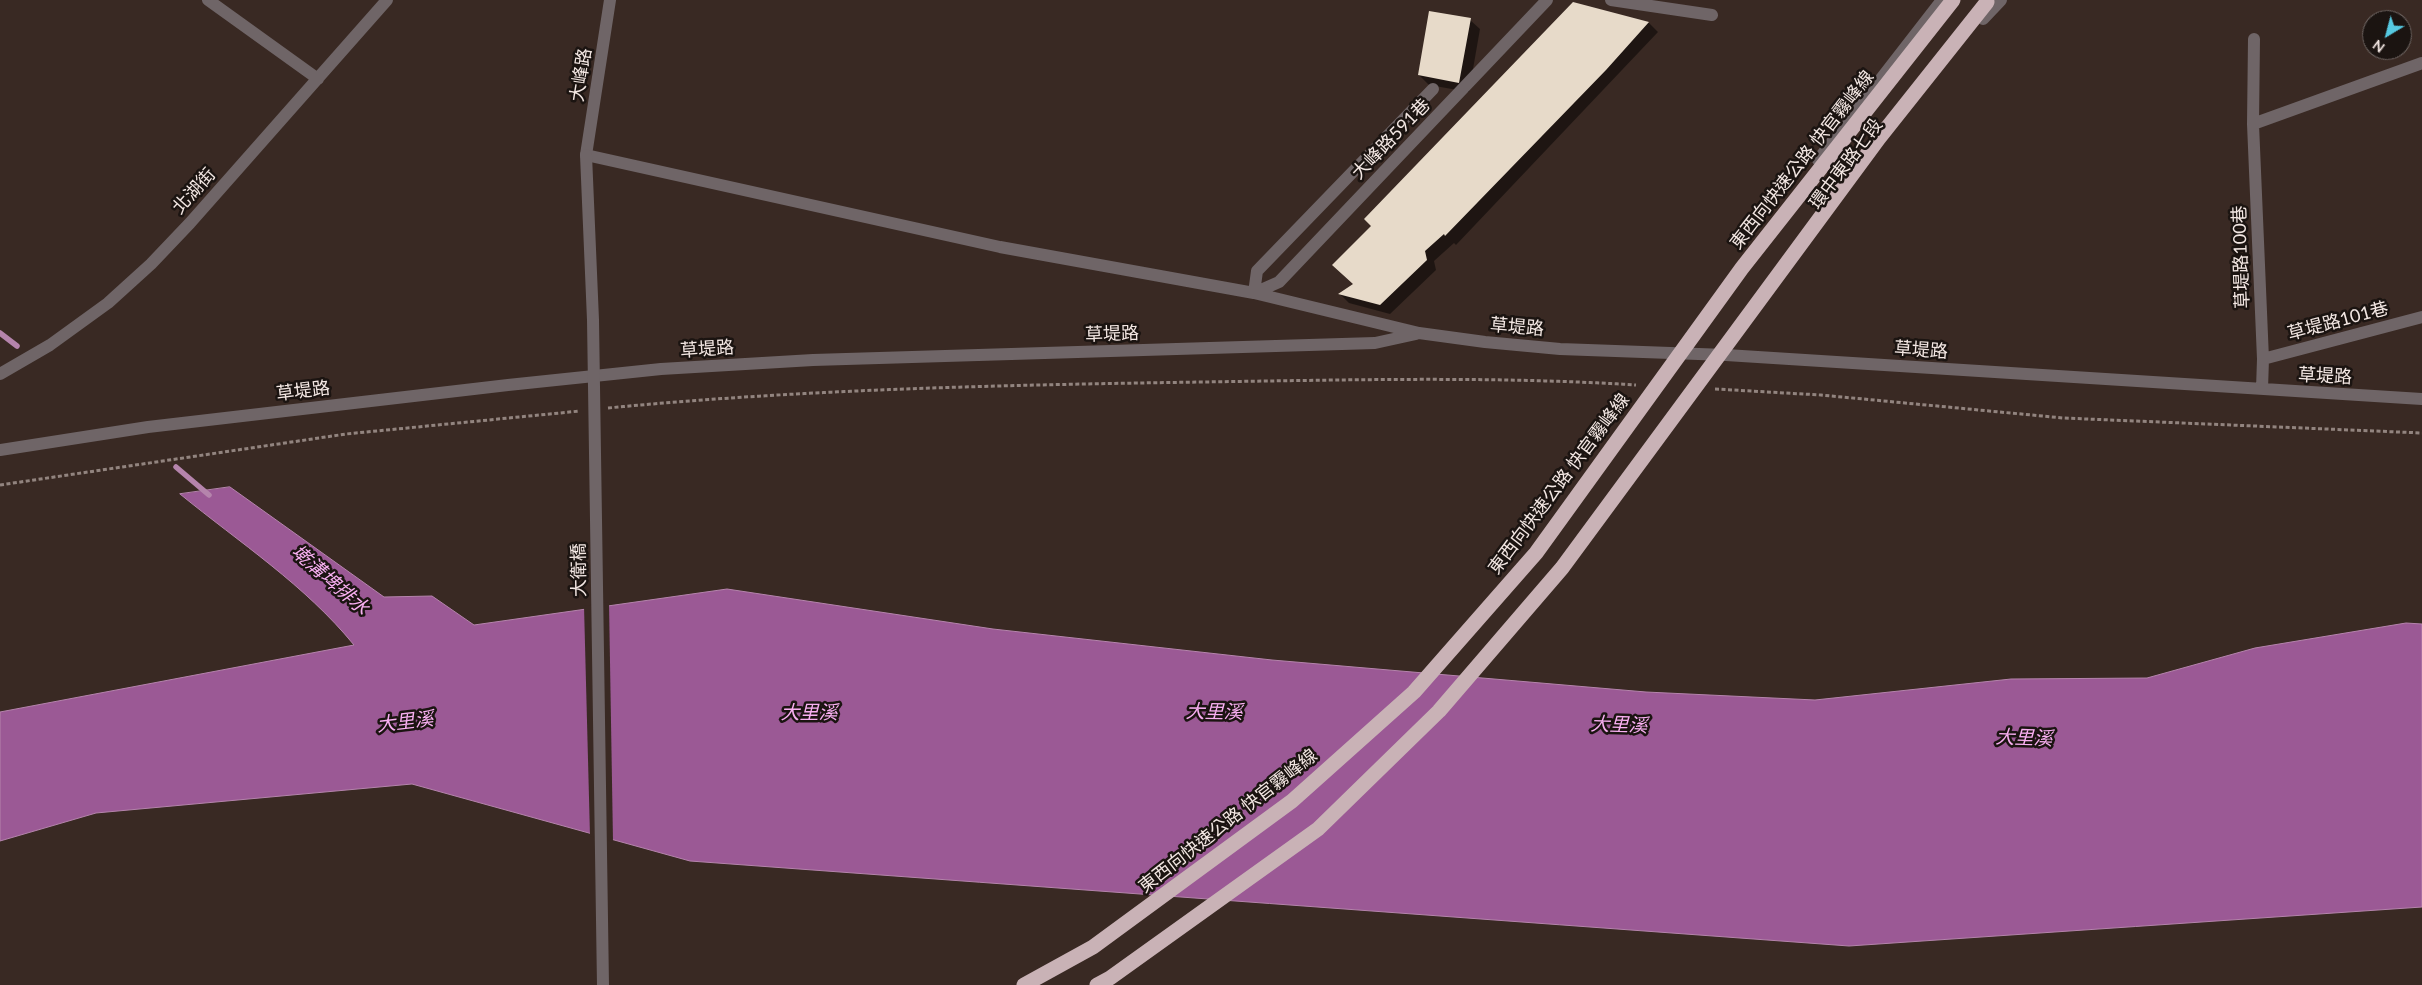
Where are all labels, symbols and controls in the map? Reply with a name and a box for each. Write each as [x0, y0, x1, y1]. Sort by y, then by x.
north arrow [2362, 10, 2412, 60]
text: N [2369, 37, 2388, 57]
street label: 大峰路 [566, 47, 596, 103]
street label: 東西向快速公路 快官霧峰線 [1726, 66, 1878, 254]
street label: 大峰路591巷 [1347, 94, 1435, 184]
street label: 環中東路七段 [1805, 114, 1887, 214]
street label: 北湖街 [168, 164, 220, 218]
street label: 草堤路100巷 [2228, 205, 2254, 309]
street label: 草堤路101巷 [2285, 297, 2391, 345]
street label: 草堤路 [1489, 314, 1545, 340]
street label: 草堤路 [1085, 322, 1139, 346]
street label: 草堤路 [679, 336, 735, 362]
street label: 草堤路 [1893, 337, 1949, 363]
street label: 草堤路 [2297, 364, 2353, 388]
street label: 草堤路 [275, 377, 331, 405]
street label: 東西向快速公路 快官霧峰線 [1484, 389, 1634, 579]
water label: 墘溝埤排水 [287, 540, 373, 620]
street label: 大衛橋 [568, 543, 590, 597]
water label: 大里溪 [1185, 700, 1243, 724]
water label: 大里溪 [781, 702, 837, 724]
water label: 大里溪 [375, 707, 435, 737]
water label: 大里溪 [1590, 713, 1648, 737]
water label: 大里溪 [1995, 726, 2053, 750]
street label: 東西向快速公路 快官霧峰線 [1134, 745, 1322, 897]

